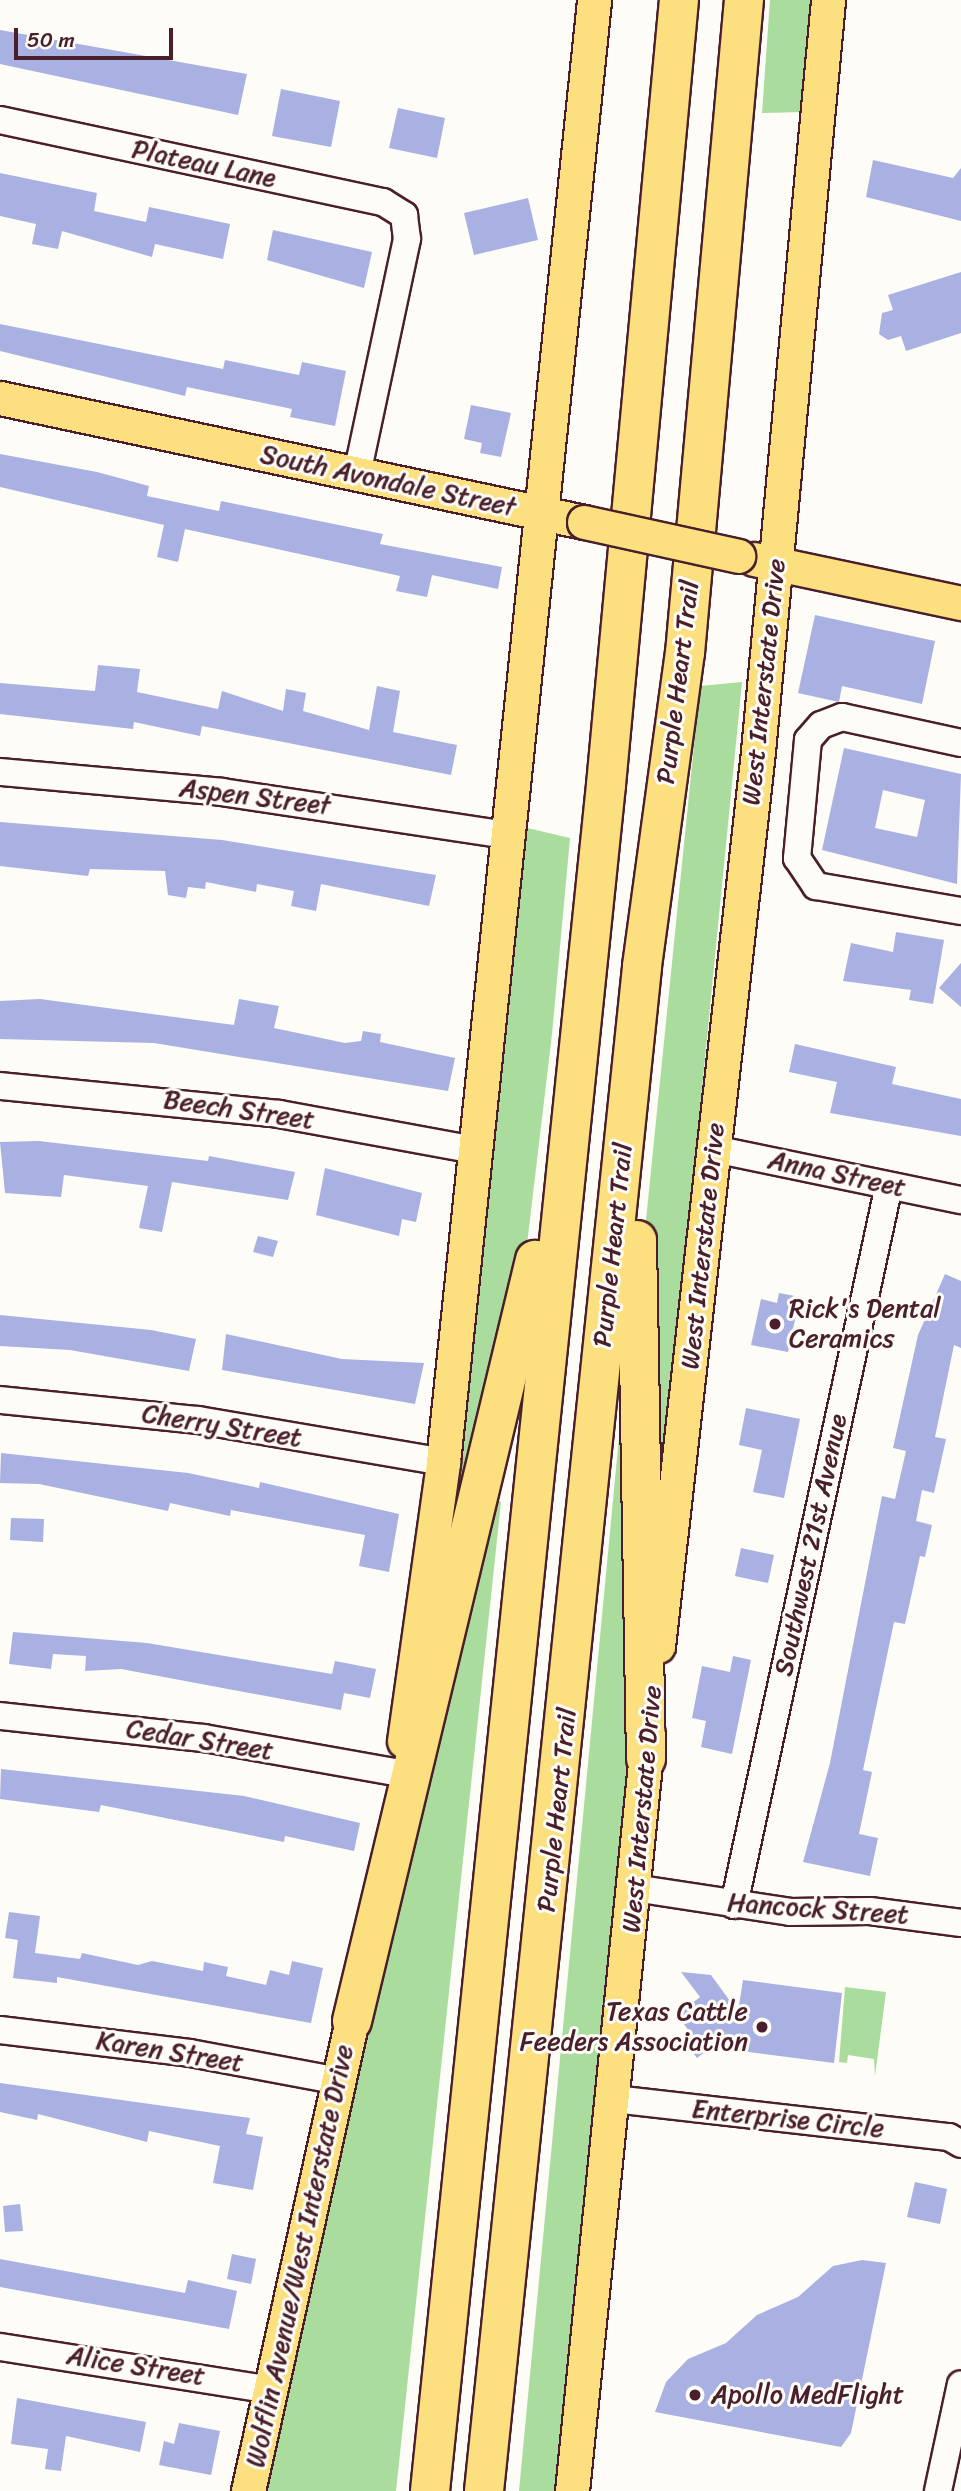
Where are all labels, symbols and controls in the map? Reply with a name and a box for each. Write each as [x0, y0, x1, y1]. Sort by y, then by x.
scale bar [18, 14, 177, 58]
text: 50 m [27, 21, 75, 59]
street label: Plateau Lane [129, 133, 279, 195]
street label: South Avondale Street [257, 439, 519, 523]
street label: West Interstate Drive [736, 557, 792, 807]
street label: Purple Heart Trail [650, 578, 706, 786]
street label: Aspen Street [177, 772, 333, 822]
street label: Beech Street [162, 1084, 316, 1136]
street label: West Interstate Drive [675, 1121, 731, 1371]
street label: Purple Heart Trail [587, 1141, 639, 1349]
street label: Anna Street [765, 1144, 909, 1204]
place label: Rick's Dental Ceramics [789, 1293, 941, 1354]
marker: Rick's Dental Ceramics [767, 1316, 783, 1332]
street label: Cherry Street [140, 1398, 304, 1454]
street label: Southwest 21st Avenue [768, 1411, 854, 1679]
street label: West Interstate Drive [616, 1684, 668, 1934]
street label: Purple Heart Trail [531, 1706, 583, 1914]
street label: Cedar Street [124, 1713, 276, 1767]
street label: Hancock Street [727, 1887, 909, 1931]
place label: Texas Cattle Feeders Association [520, 1996, 748, 2058]
marker: Texas Cattle Feeders Association [754, 2019, 770, 2035]
street label: Karen Street [94, 2025, 246, 2079]
street label: Wolflin Avenue/West Interstate Drive [240, 2042, 360, 2470]
street label: Enterprise Circle [690, 2093, 886, 2145]
street label: Alice Street [64, 2340, 208, 2392]
place label: Apollo MedFlight [711, 2379, 905, 2411]
marker: Apollo MedFlight [685, 2385, 705, 2405]

